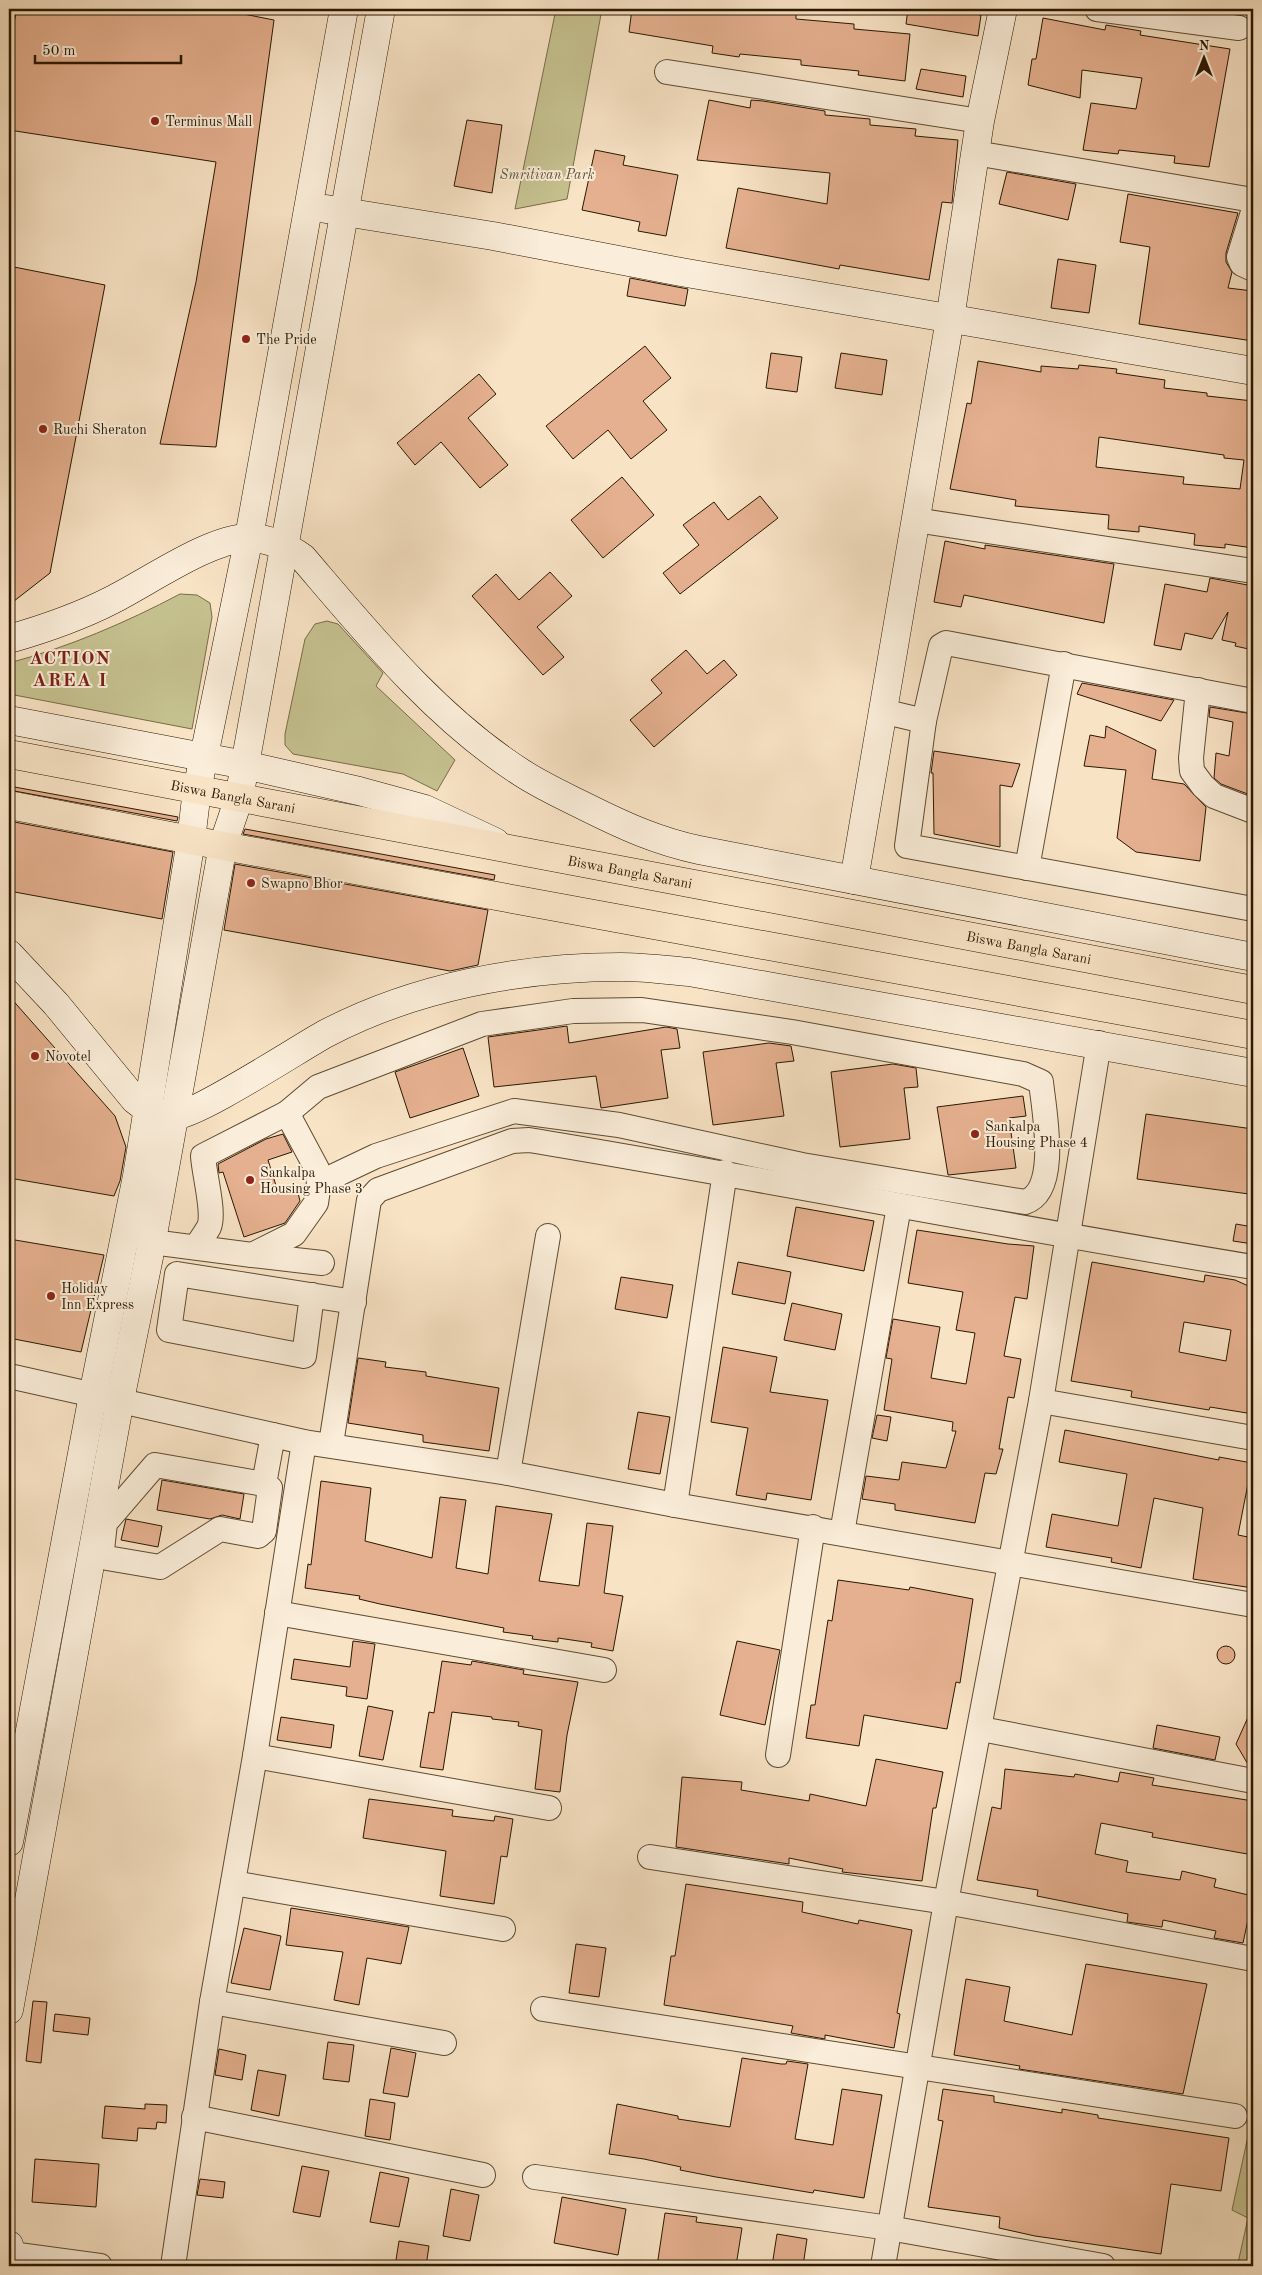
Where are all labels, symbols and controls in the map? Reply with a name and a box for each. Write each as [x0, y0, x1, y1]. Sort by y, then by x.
scale bar [35, 32, 181, 64]
north arrow [1180, 32, 1230, 82]
text: N [1199, 39, 1210, 53]
text: 50 m [42, 44, 76, 59]
marker: Terminus Mall [149, 115, 161, 127]
place label: Terminus Mall [165, 115, 253, 129]
park label: Smritivan Park [500, 168, 595, 182]
marker: The Pride [240, 333, 252, 345]
place label: The Pride [256, 333, 317, 347]
marker: Ruchi Sheraton [37, 423, 49, 435]
place label: Ruchi Sheraton [53, 423, 147, 437]
district label: ACTION AREA I [29, 650, 111, 691]
street label: Biswa Bangla Sarani [169, 779, 297, 816]
street label: Biswa Bangla Sarani [566, 854, 694, 892]
marker: Swapno Bhor [245, 877, 257, 889]
place label: Swapno Bhor [261, 877, 343, 891]
street label: Biswa Bangla Sarani [965, 930, 1092, 967]
marker: Novotel [29, 1050, 41, 1062]
place label: Novotel [45, 1050, 91, 1064]
place label: Sankalpa Housing Phase 4 [985, 1120, 1088, 1150]
marker: Sankalpa Housing Phase 4 [969, 1128, 981, 1140]
place label: Sankalpa Housing Phase 3 [260, 1166, 363, 1196]
marker: Sankalpa Housing Phase 3 [244, 1174, 256, 1186]
place label: Holiday Inn Express [61, 1282, 134, 1312]
marker: Holiday Inn Express [45, 1290, 57, 1302]

